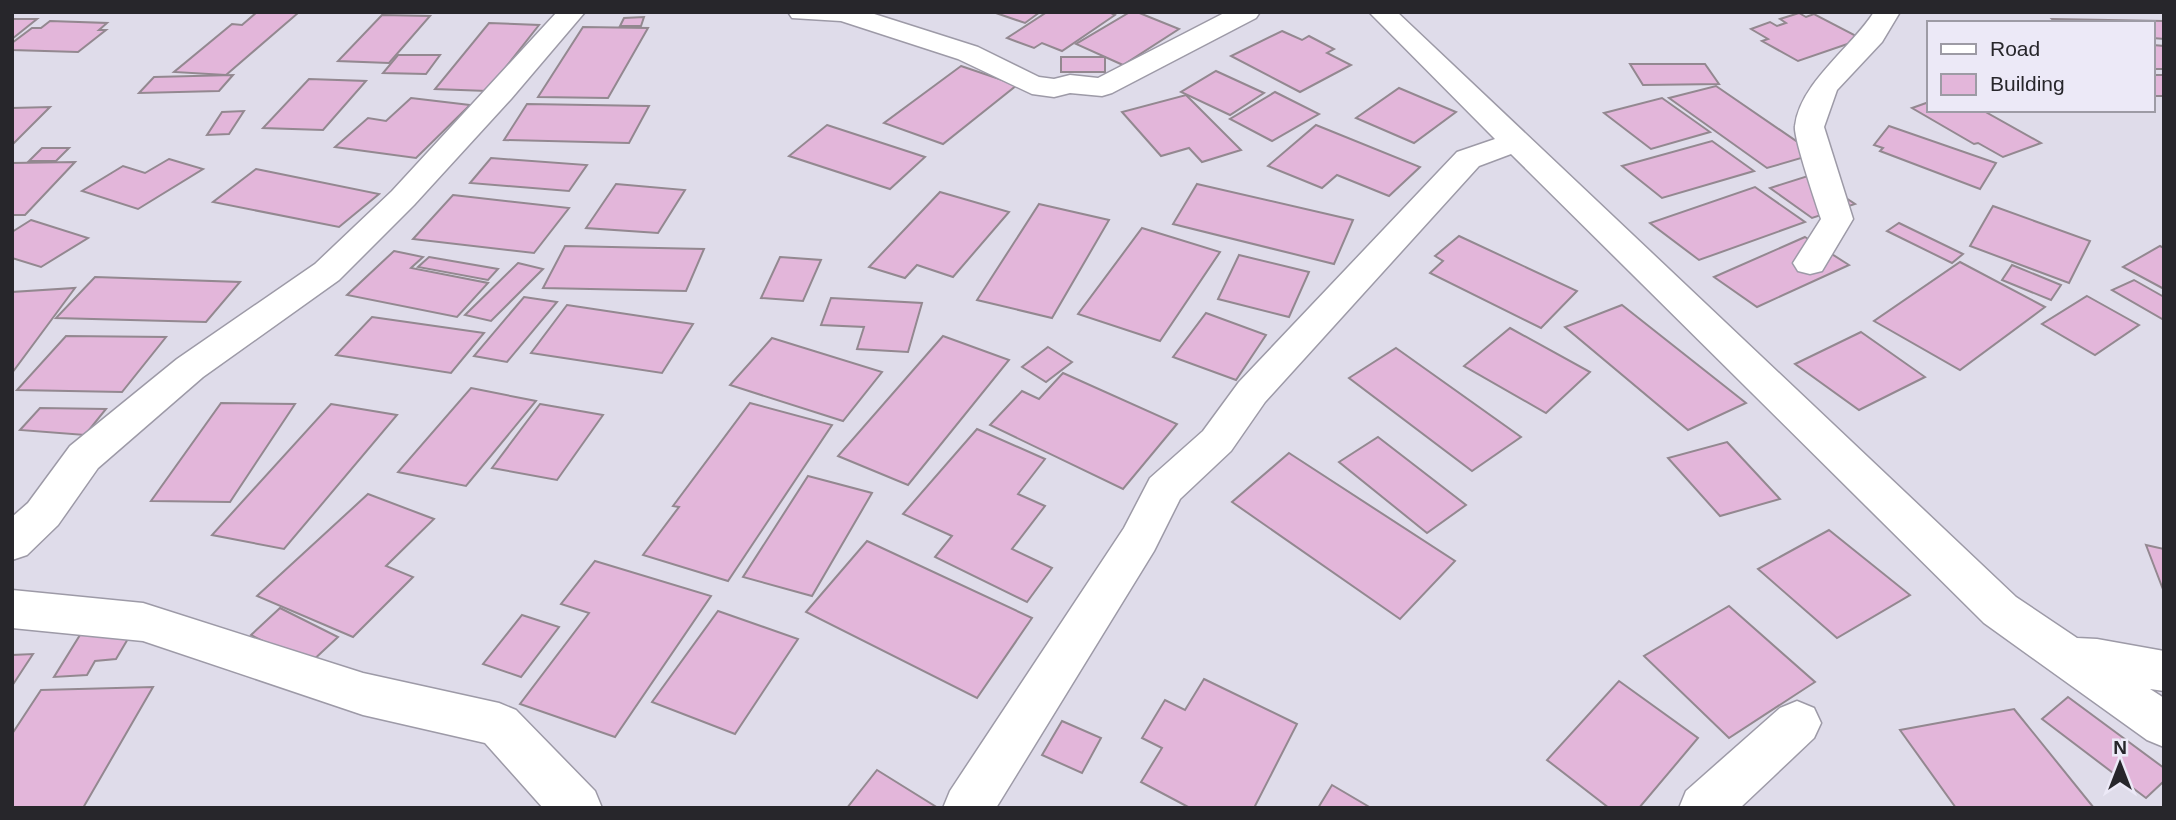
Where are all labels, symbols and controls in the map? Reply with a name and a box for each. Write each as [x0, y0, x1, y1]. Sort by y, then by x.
legend [1927, 21, 2155, 112]
text: Road [1990, 37, 2040, 60]
text: Building [1990, 72, 2065, 95]
north arrow [2085, 729, 2155, 799]
text: N [2113, 737, 2127, 758]

